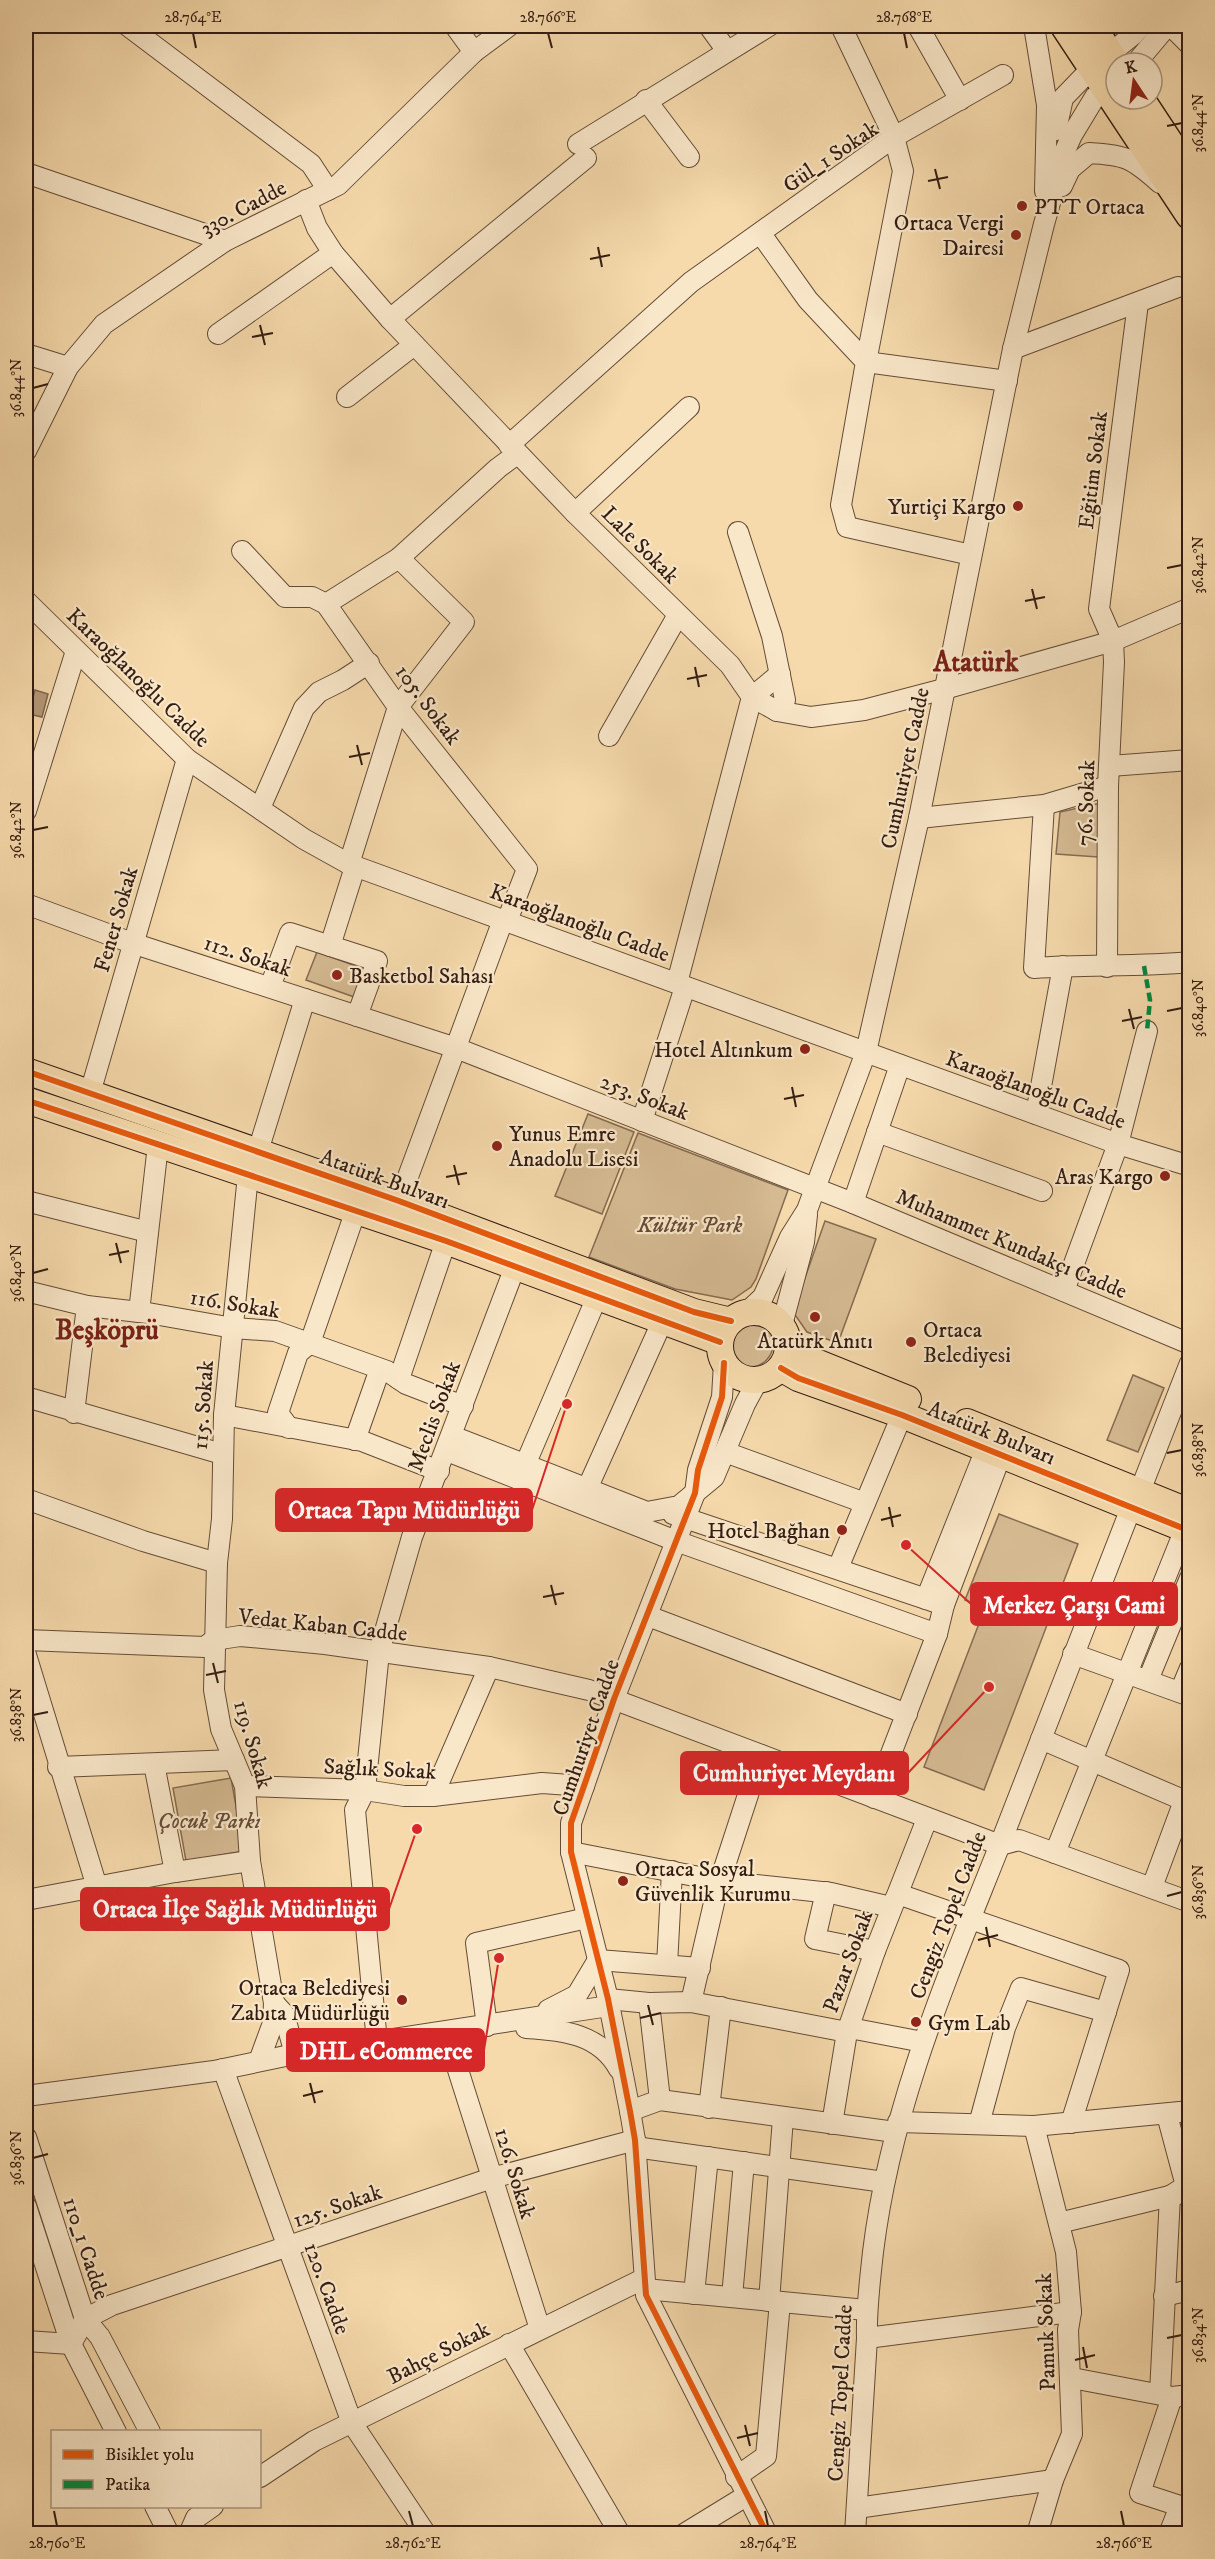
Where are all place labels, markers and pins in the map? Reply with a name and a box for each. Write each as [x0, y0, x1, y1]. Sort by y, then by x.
place label: PTT Ortaca [1034, 194, 1145, 221]
marker: PTT Ortaca [1015, 199, 1029, 213]
place label: Ortaca Vergi Dairesi [894, 210, 1004, 262]
marker: Ortaca Vergi Dairesi [1009, 228, 1023, 242]
place label: Yurtiçi Kargo [888, 494, 1006, 521]
marker: Yurtiçi Kargo [1011, 499, 1025, 513]
place label: Basketbol Sahası [349, 963, 494, 990]
marker: Basketbol Sahası [330, 968, 344, 982]
place label: Hotel Altınkum [654, 1037, 793, 1064]
marker: Hotel Altınkum [798, 1042, 812, 1056]
place label: Yunus Emre Anadolu Lisesi [509, 1121, 638, 1173]
marker: Yunus Emre Anadolu Lisesi [490, 1139, 504, 1153]
place label: Aras Kargo [1055, 1164, 1153, 1191]
marker: Aras Kargo [1158, 1169, 1172, 1183]
marker: Atatürk Anıtı [808, 1310, 822, 1324]
place label: Ortaca Belediyesi [923, 1317, 1011, 1369]
place label: Atatürk Anıtı [757, 1328, 873, 1355]
marker: Ortaca Belediyesi [904, 1335, 918, 1349]
callout: Ortaca Tapu Müdürlüğü [276, 1489, 532, 1531]
place label: Hotel Bağhan [707, 1518, 830, 1545]
marker: Hotel Bağhan [835, 1523, 849, 1537]
callout: Merkez Çarşı Cami [971, 1583, 1177, 1625]
callout: Cumhuriyet Meydanı [681, 1752, 908, 1794]
place label: Ortaca Sosyal Güvenlik Kurumu [635, 1856, 791, 1908]
marker: Ortaca Sosyal Güvenlik Kurumu [616, 1874, 630, 1888]
callout: Ortaca İlçe Sağlık Müdürlüğü [81, 1888, 389, 1930]
place label: Ortaca Belediyesi Zabıta Müdürlüğü [231, 1975, 390, 2027]
marker: Ortaca Belediyesi Zabıta Müdürlüğü [395, 1993, 409, 2007]
place label: Gym Lab [928, 2010, 1011, 2037]
marker: Gym Lab [909, 2015, 923, 2029]
callout: DHL eCommerce [287, 2029, 484, 2071]

